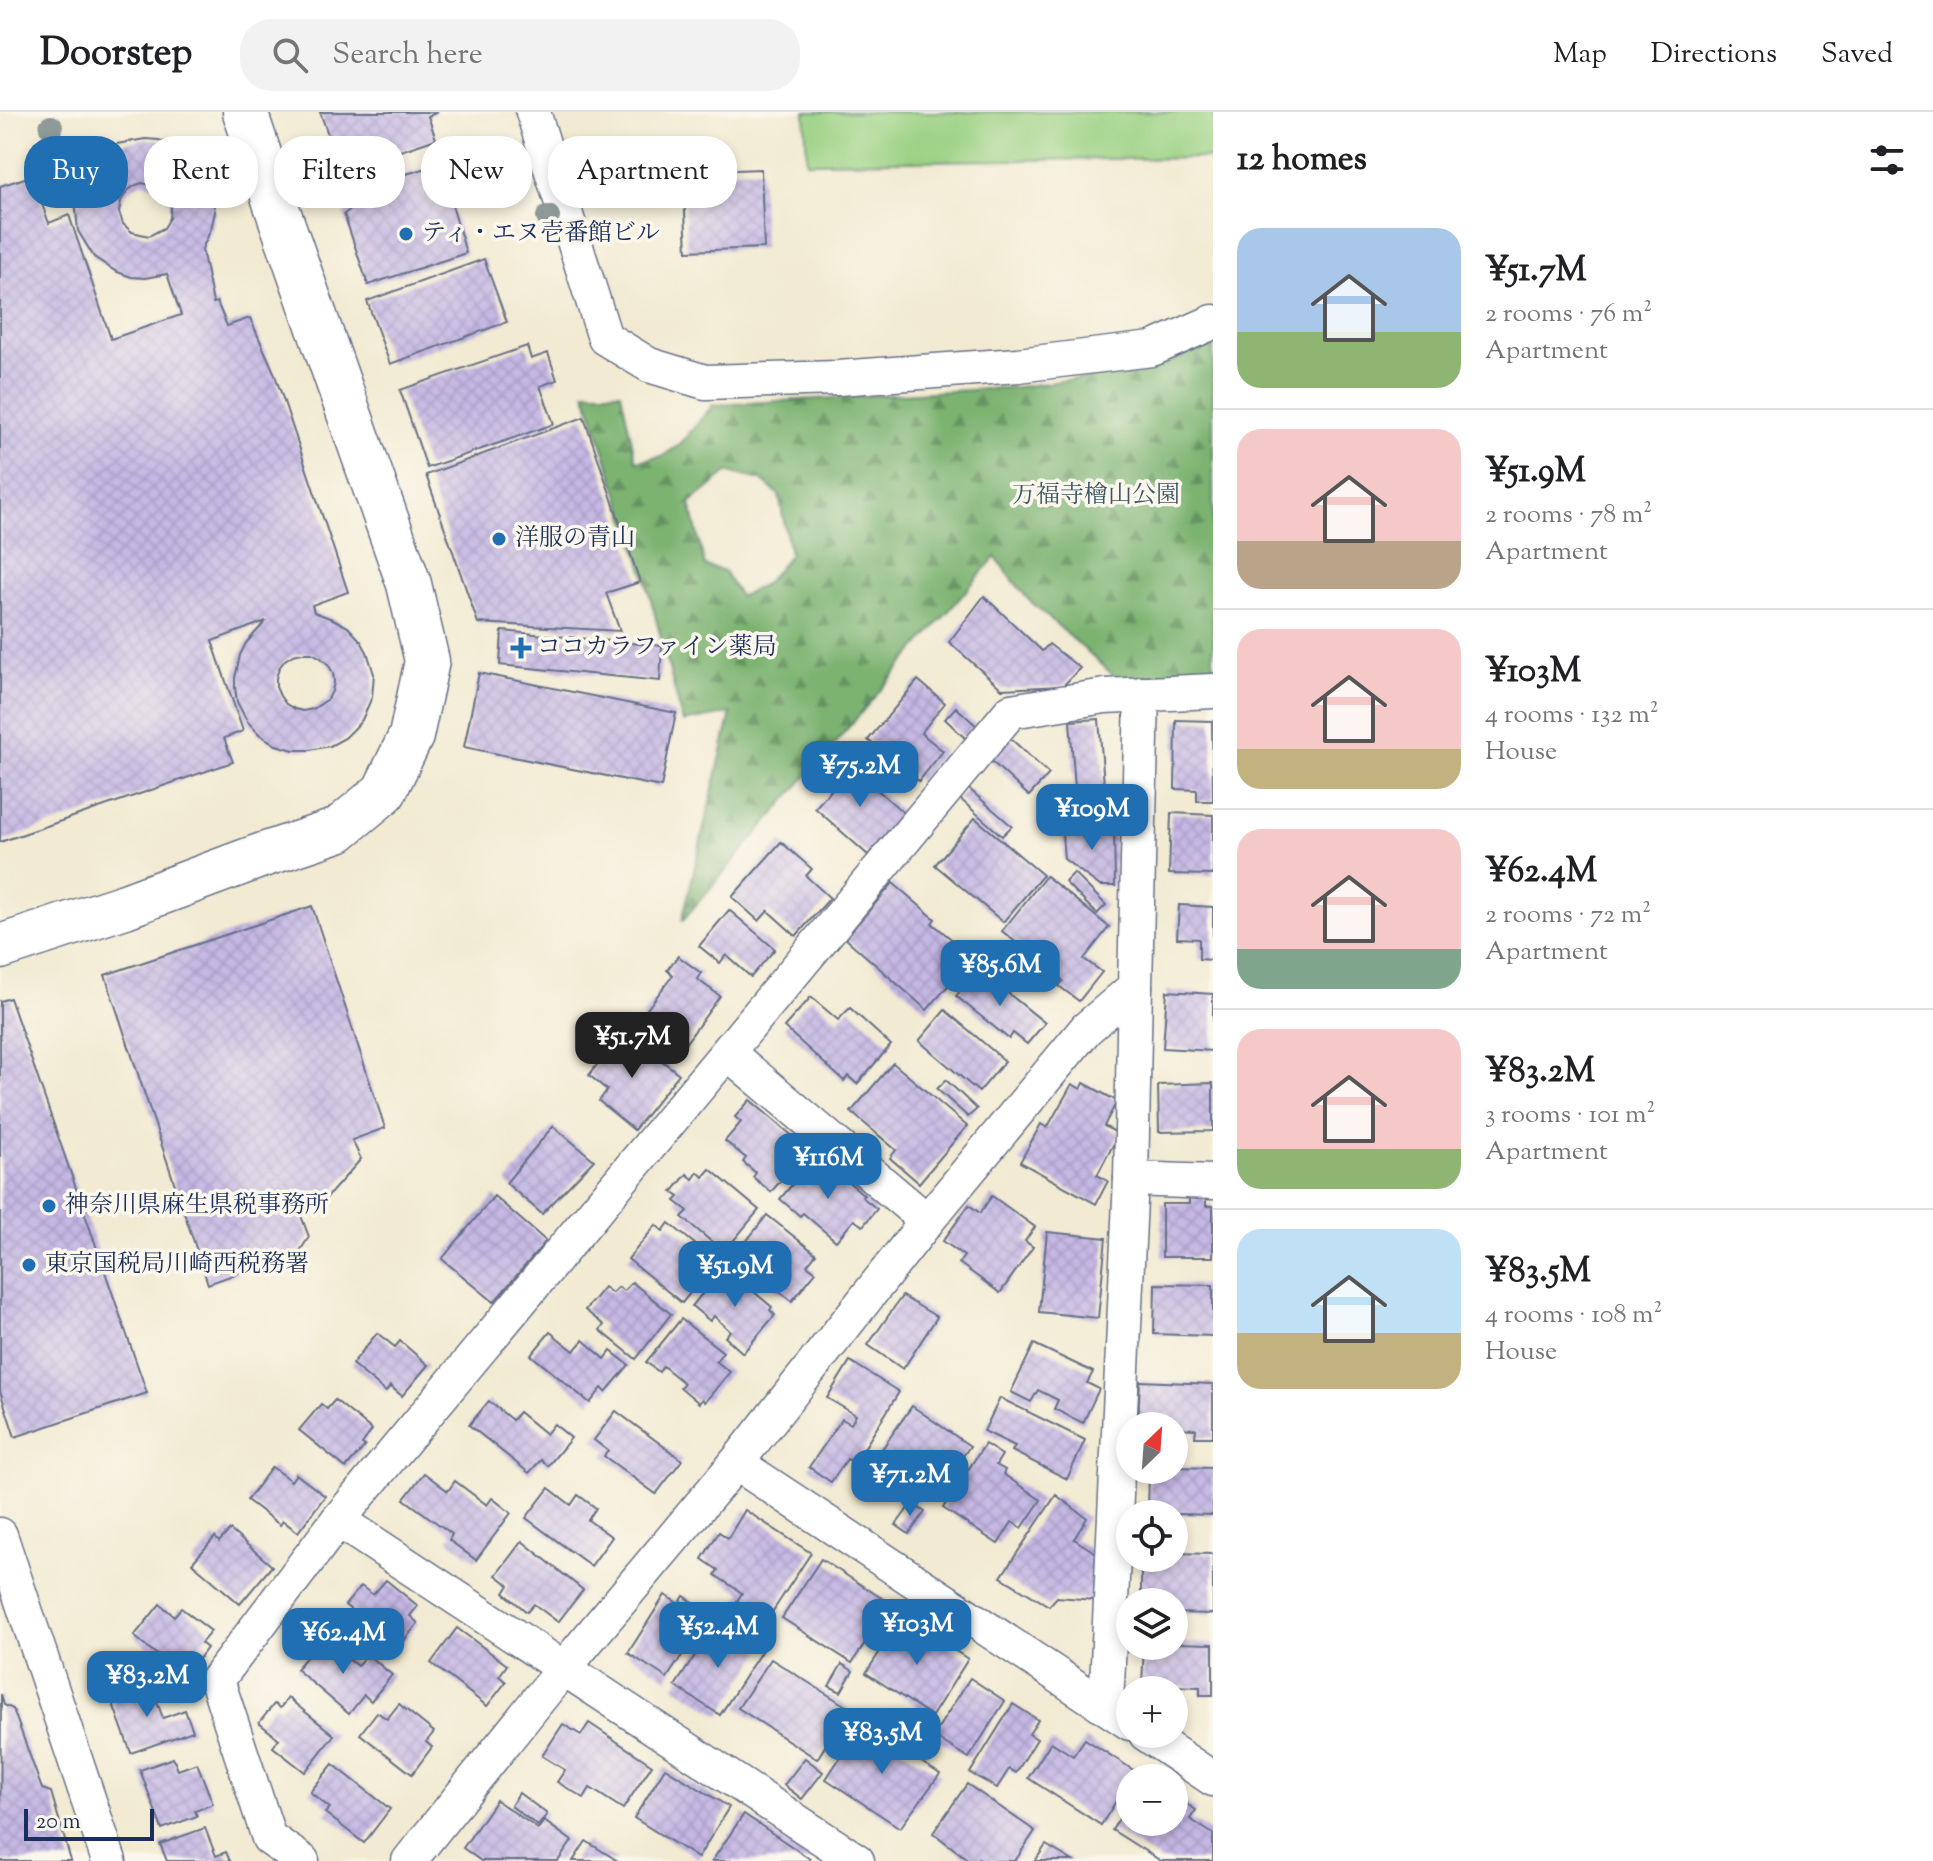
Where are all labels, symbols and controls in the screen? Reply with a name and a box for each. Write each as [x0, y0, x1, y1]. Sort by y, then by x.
search box [240, 19, 800, 91]
text: Doorstep [40, 28, 192, 82]
icon: search [268, 33, 312, 77]
text: Search here [332, 34, 483, 77]
text: Map [1553, 35, 1607, 75]
text: Directions [1651, 35, 1777, 75]
text: Saved [1821, 35, 1893, 75]
chip: Buy [24, 136, 128, 208]
chip: Rent [144, 136, 258, 208]
chip: Filters [274, 136, 405, 208]
chip: New [421, 136, 532, 208]
chip: Apartment [548, 136, 737, 208]
text: 12 homes [1237, 136, 1367, 185]
icon: filters [1865, 138, 1909, 182]
place label: ティ・エヌ壱番館ビル [422, 217, 660, 251]
marker: ティ・エヌ壱番館ビル [397, 225, 415, 243]
text: ¥51.7M [1485, 247, 1586, 296]
icon: home [1301, 260, 1397, 356]
text: 2 rooms · 76 m² [1485, 296, 1652, 333]
text: Apartment [1485, 333, 1608, 370]
text: ¥51.9M [1485, 448, 1586, 497]
icon: home [1301, 461, 1397, 557]
park label: 万福寺檜山公園 [1012, 479, 1180, 513]
text: 2 rooms · 78 m² [1485, 497, 1652, 534]
place label: 洋服の青山 [515, 522, 635, 556]
marker: 洋服の青山 [490, 530, 508, 548]
text: Apartment [1485, 534, 1608, 571]
place label: ココカラファイン薬局 [537, 631, 777, 665]
marker: ココカラファイン薬局 [512, 639, 530, 657]
text: ¥103M [1485, 648, 1581, 697]
icon: home [1301, 661, 1397, 757]
text: 4 rooms · 132 m² [1485, 697, 1659, 734]
text: House [1485, 734, 1557, 771]
pin: ¥75.2M [795, 741, 925, 809]
text: ¥75.2M [819, 748, 901, 785]
pin: ¥109M [1036, 784, 1148, 852]
text: ¥109M [1054, 791, 1130, 828]
text: ¥62.4M [1485, 848, 1597, 897]
icon: home [1301, 861, 1397, 957]
text: 2 rooms · 72 m² [1485, 897, 1651, 934]
text: Apartment [1485, 934, 1608, 971]
pin: ¥85.6M [935, 940, 1065, 1008]
text: ¥85.6M [959, 947, 1041, 984]
pin: ¥51.7M [567, 1012, 697, 1080]
text: ¥51.7M [593, 1019, 671, 1056]
text: ¥83.2M [1485, 1048, 1595, 1097]
icon: home [1301, 1061, 1397, 1157]
text: 3 rooms · 101 m² [1485, 1097, 1655, 1134]
pin: ¥116M [772, 1133, 884, 1201]
text: Apartment [1485, 1134, 1608, 1171]
text: ¥116M [792, 1140, 864, 1177]
place label: 神奈川県麻生県税事務所 [65, 1189, 329, 1223]
marker: 神奈川県麻生県税事務所 [40, 1197, 58, 1215]
pin: ¥51.9M [670, 1241, 800, 1309]
place label: 東京国税局川崎西税務署 [45, 1248, 309, 1282]
text: ¥51.9M [696, 1248, 774, 1285]
text: ¥83.5M [1485, 1248, 1591, 1297]
marker: 東京国税局川崎西税務署 [20, 1256, 38, 1274]
icon: home [1301, 1261, 1397, 1357]
text: 4 rooms · 108 m² [1485, 1297, 1662, 1334]
text: House [1485, 1334, 1557, 1371]
north arrow [1116, 1412, 1188, 1484]
map controls [1116, 1412, 1188, 1836]
pin: ¥71.2M [845, 1450, 975, 1518]
text: ¥71.2M [869, 1457, 951, 1494]
button: locate [1116, 1500, 1188, 1572]
button: layers [1116, 1588, 1188, 1660]
pin: ¥103M [861, 1599, 973, 1667]
pin: ¥52.4M [653, 1602, 783, 1670]
text: ¥103M [880, 1606, 954, 1643]
pin: ¥62.4M [278, 1608, 408, 1676]
text: ¥52.4M [677, 1609, 759, 1646]
text: ¥62.4M [300, 1615, 386, 1652]
pin: ¥83.2M [82, 1651, 212, 1719]
text: ¥83.2M [105, 1658, 189, 1695]
button: + [1116, 1676, 1188, 1748]
pin: ¥83.5M [817, 1708, 947, 1776]
text: ¥83.5M [842, 1715, 922, 1752]
button: − [1116, 1764, 1188, 1836]
scale bar [24, 1805, 154, 1841]
text: 20 m [36, 1807, 81, 1839]

